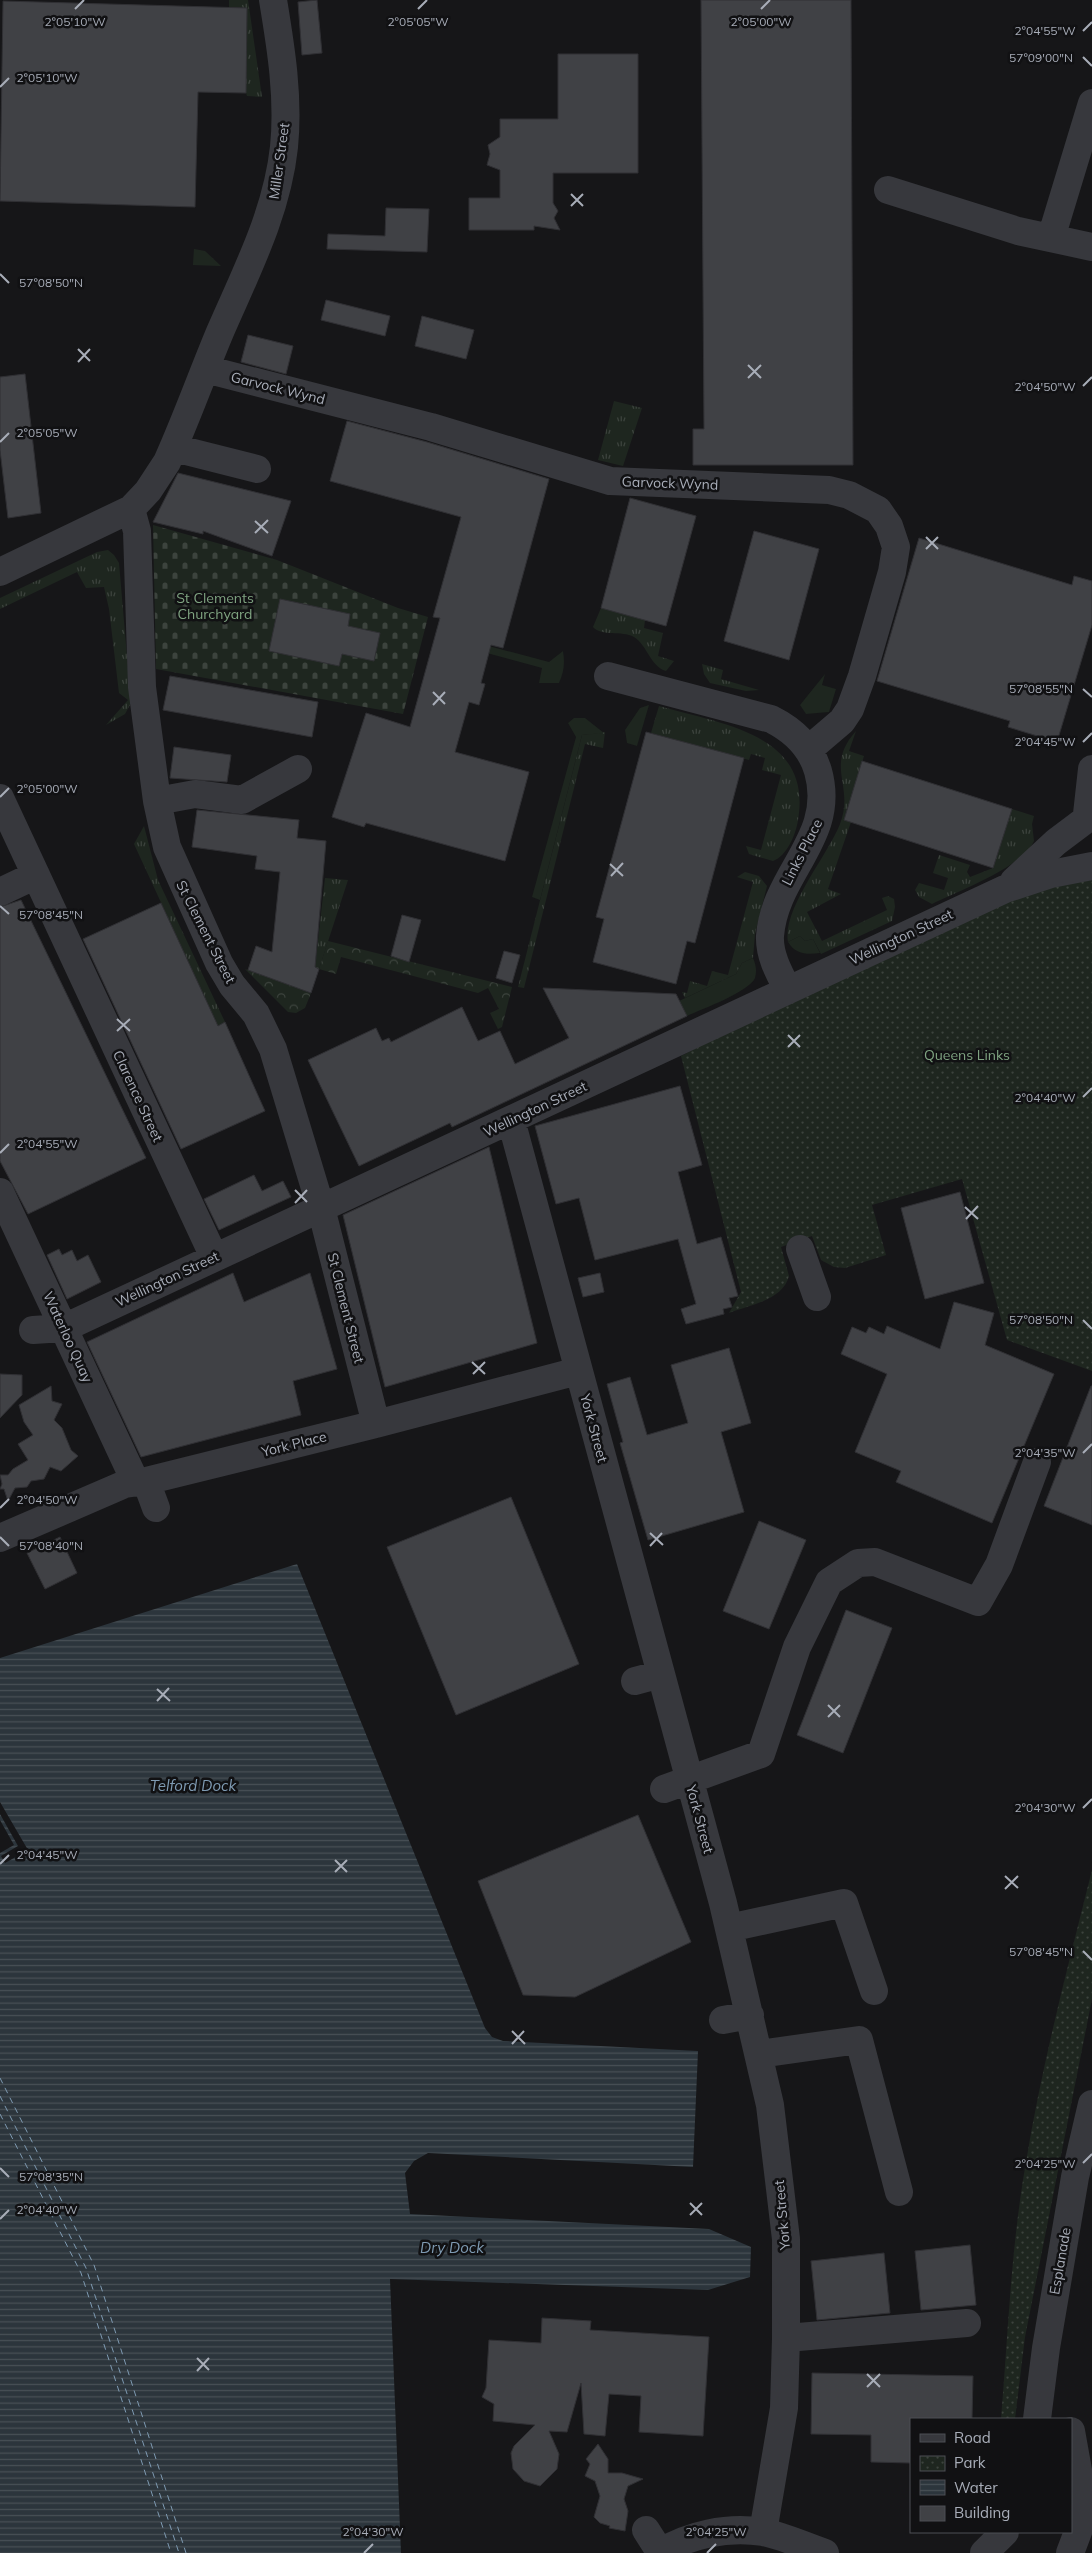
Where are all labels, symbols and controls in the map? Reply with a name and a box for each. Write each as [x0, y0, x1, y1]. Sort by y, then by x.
text: 2°05'10"W [44, 14, 106, 29]
text: 2°05'05"W [387, 14, 449, 29]
text: 2°05'00"W [730, 14, 792, 29]
text: 2°04'55"W [1014, 23, 1076, 38]
text: 57°09'00"N [1009, 50, 1073, 65]
text: 2°05'10"W [16, 70, 78, 85]
street label: Miller Street [265, 121, 293, 200]
text: 57°08'50"N [19, 275, 83, 290]
street label: Garvock Wynd [229, 368, 327, 408]
text: 2°04'50"W [1014, 379, 1076, 394]
text: 2°05'05"W [16, 425, 78, 440]
street label: Garvock Wynd [621, 472, 719, 494]
park label: St Clements Churchyard [176, 589, 254, 623]
text: 57°08'55"N [1009, 681, 1073, 696]
text: 2°04'45"W [1014, 734, 1076, 749]
text: 2°05'00"W [16, 781, 78, 796]
street label: Links Place [778, 816, 826, 888]
street label: St Clement Street [172, 878, 240, 987]
street label: Wellington Street [846, 905, 956, 969]
text: 57°08'45"N [19, 907, 83, 922]
park label: Queens Links [924, 1046, 1010, 1064]
street label: Clarence Street [109, 1047, 167, 1145]
street label: Wellington Street [480, 1077, 590, 1141]
text: 2°04'40"W [1014, 1090, 1076, 1105]
text: 2°04'55"W [16, 1136, 78, 1151]
street label: Wellington Street [112, 1247, 222, 1311]
street label: St Clement Street [324, 1251, 368, 1365]
street label: Waterloo Quay [39, 1289, 97, 1386]
text: 57°08'50"N [1009, 1312, 1073, 1327]
street label: York Street [576, 1391, 612, 1464]
street label: York Place [259, 1427, 328, 1461]
text: 2°04'35"W [1014, 1445, 1076, 1460]
text: 2°04'50"W [16, 1492, 78, 1507]
text: 57°08'40"N [19, 1538, 83, 1553]
water label: Telford Dock [150, 1776, 237, 1795]
street label: York Street [682, 1782, 718, 1855]
text: 2°04'30"W [1014, 1800, 1076, 1815]
text: 2°04'45"W [16, 1847, 78, 1862]
text: 57°08'45"N [1009, 1944, 1073, 1959]
text: 2°04'25"W [1014, 2156, 1076, 2171]
text: 57°08'35"N [19, 2169, 83, 2184]
street label: York Street [770, 2179, 794, 2252]
text: 2°04'40"W [16, 2202, 78, 2217]
street label: Esplanade [1045, 2226, 1075, 2296]
water label: Dry Dock [420, 2238, 485, 2257]
legend [910, 2418, 1072, 2533]
text: Road [954, 2428, 991, 2447]
text: Park [954, 2453, 986, 2472]
text: Water [954, 2478, 998, 2497]
text: Building [954, 2503, 1010, 2522]
text: 2°04'30"W [342, 2524, 404, 2539]
text: 2°04'25"W [685, 2524, 747, 2539]

